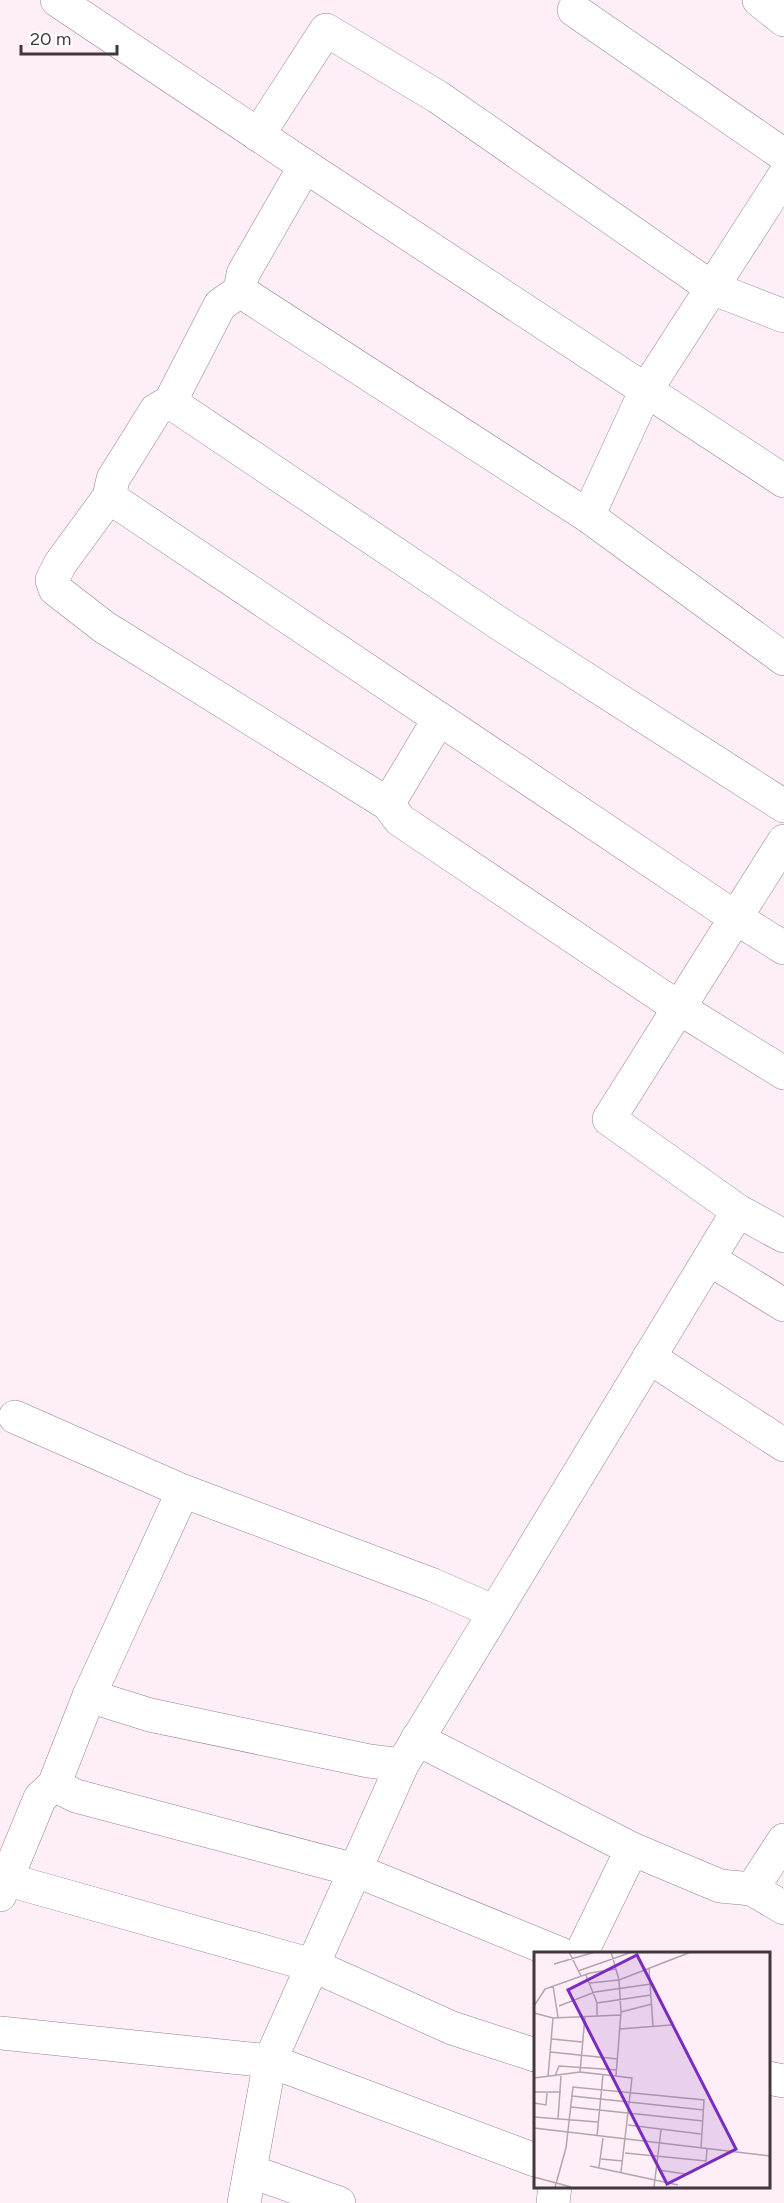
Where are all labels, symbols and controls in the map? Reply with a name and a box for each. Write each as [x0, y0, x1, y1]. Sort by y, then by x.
scale bar [21, 18, 117, 56]
text: 20 m [30, 28, 71, 50]
inset map [534, 1952, 769, 2188]

